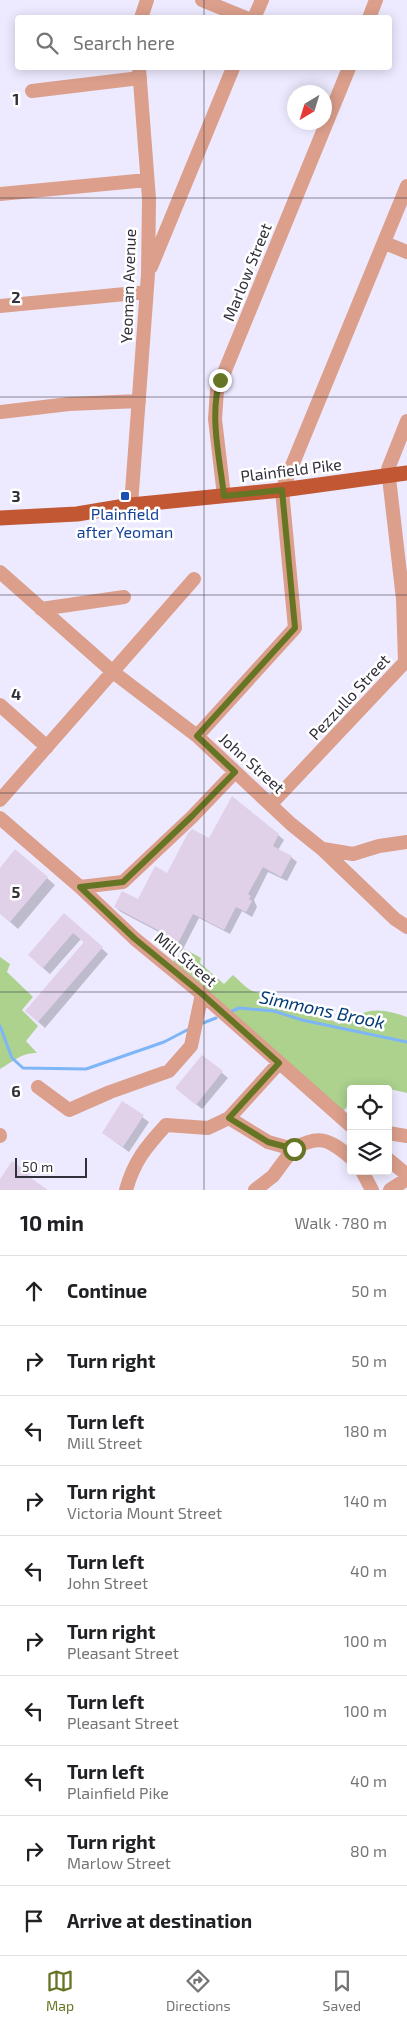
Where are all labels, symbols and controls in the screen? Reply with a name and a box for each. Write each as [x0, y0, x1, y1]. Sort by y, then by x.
search box [15, 15, 392, 70]
icon: search [33, 29, 61, 57]
text: Search here [73, 31, 175, 54]
north arrow [287, 85, 332, 130]
text: 1 [13, 89, 19, 108]
street label: Marlow Street [218, 220, 275, 324]
street label: Yeoman Avenue [116, 228, 139, 344]
text: 2 [11, 287, 21, 306]
route end [209, 369, 232, 392]
street label: Plainfield Pike [239, 454, 343, 485]
text: 3 [11, 486, 21, 505]
marker: Plainfield after Yeoman [119, 490, 131, 502]
place label: Plainfield after Yeoman [77, 504, 173, 541]
street label: Pezzullo Street [304, 650, 393, 743]
text: 4 [11, 684, 21, 703]
street label: John Street [216, 728, 289, 797]
text: 5 [12, 882, 21, 901]
street label: Mill Street [151, 927, 221, 990]
water label: Simmons Brook [258, 985, 387, 1033]
text: 6 [11, 1081, 21, 1100]
map controls [347, 1085, 392, 1175]
button: locate [347, 1085, 392, 1130]
button: layers [347, 1130, 392, 1175]
route start [283, 1138, 306, 1161]
scale bar [15, 1155, 88, 1178]
text: 50 m [22, 1158, 53, 1175]
text: 10 min [20, 1210, 84, 1235]
text: Walk · 780 m [294, 1213, 387, 1232]
icon: ahead [20, 1277, 48, 1305]
text: Continue [67, 1279, 147, 1302]
text: 50 m [351, 1281, 387, 1300]
icon: right [20, 1347, 48, 1375]
text: Turn right [67, 1349, 155, 1372]
text: 50 m [351, 1351, 387, 1370]
text: Turn left [67, 1410, 144, 1433]
icon: left [20, 1417, 48, 1445]
text: 180 m [344, 1421, 387, 1440]
text: Mill Street [67, 1433, 142, 1452]
text: Turn right [67, 1480, 155, 1503]
icon: right [20, 1487, 48, 1515]
text: 140 m [344, 1491, 387, 1510]
text: Victoria Mount Street [67, 1503, 222, 1522]
text: Turn left [67, 1550, 144, 1573]
icon: left [20, 1557, 48, 1585]
text: 40 m [350, 1561, 387, 1580]
text: John Street [67, 1573, 148, 1592]
text: Turn right [67, 1620, 155, 1643]
icon: right [20, 1627, 48, 1655]
text: 100 m [344, 1631, 387, 1650]
text: Pleasant Street [67, 1643, 179, 1662]
text: Turn left [67, 1690, 144, 1713]
icon: left [20, 1697, 48, 1725]
text: 100 m [344, 1701, 387, 1720]
text: Pleasant Street [67, 1713, 179, 1732]
text: Turn left [67, 1760, 144, 1783]
icon: left [20, 1767, 48, 1795]
text: 40 m [350, 1771, 387, 1790]
text: Plainfield Pike [67, 1783, 169, 1802]
text: Turn right [67, 1830, 155, 1853]
icon: right [20, 1837, 48, 1865]
text: 80 m [350, 1841, 387, 1860]
text: Marlow Street [67, 1853, 171, 1872]
icon: arrive [20, 1907, 48, 1935]
text: Arrive at destination [67, 1909, 252, 1932]
tab: Map [46, 1967, 74, 2014]
tab: Directions [166, 1967, 231, 2014]
tab: Saved [323, 1967, 361, 2014]

